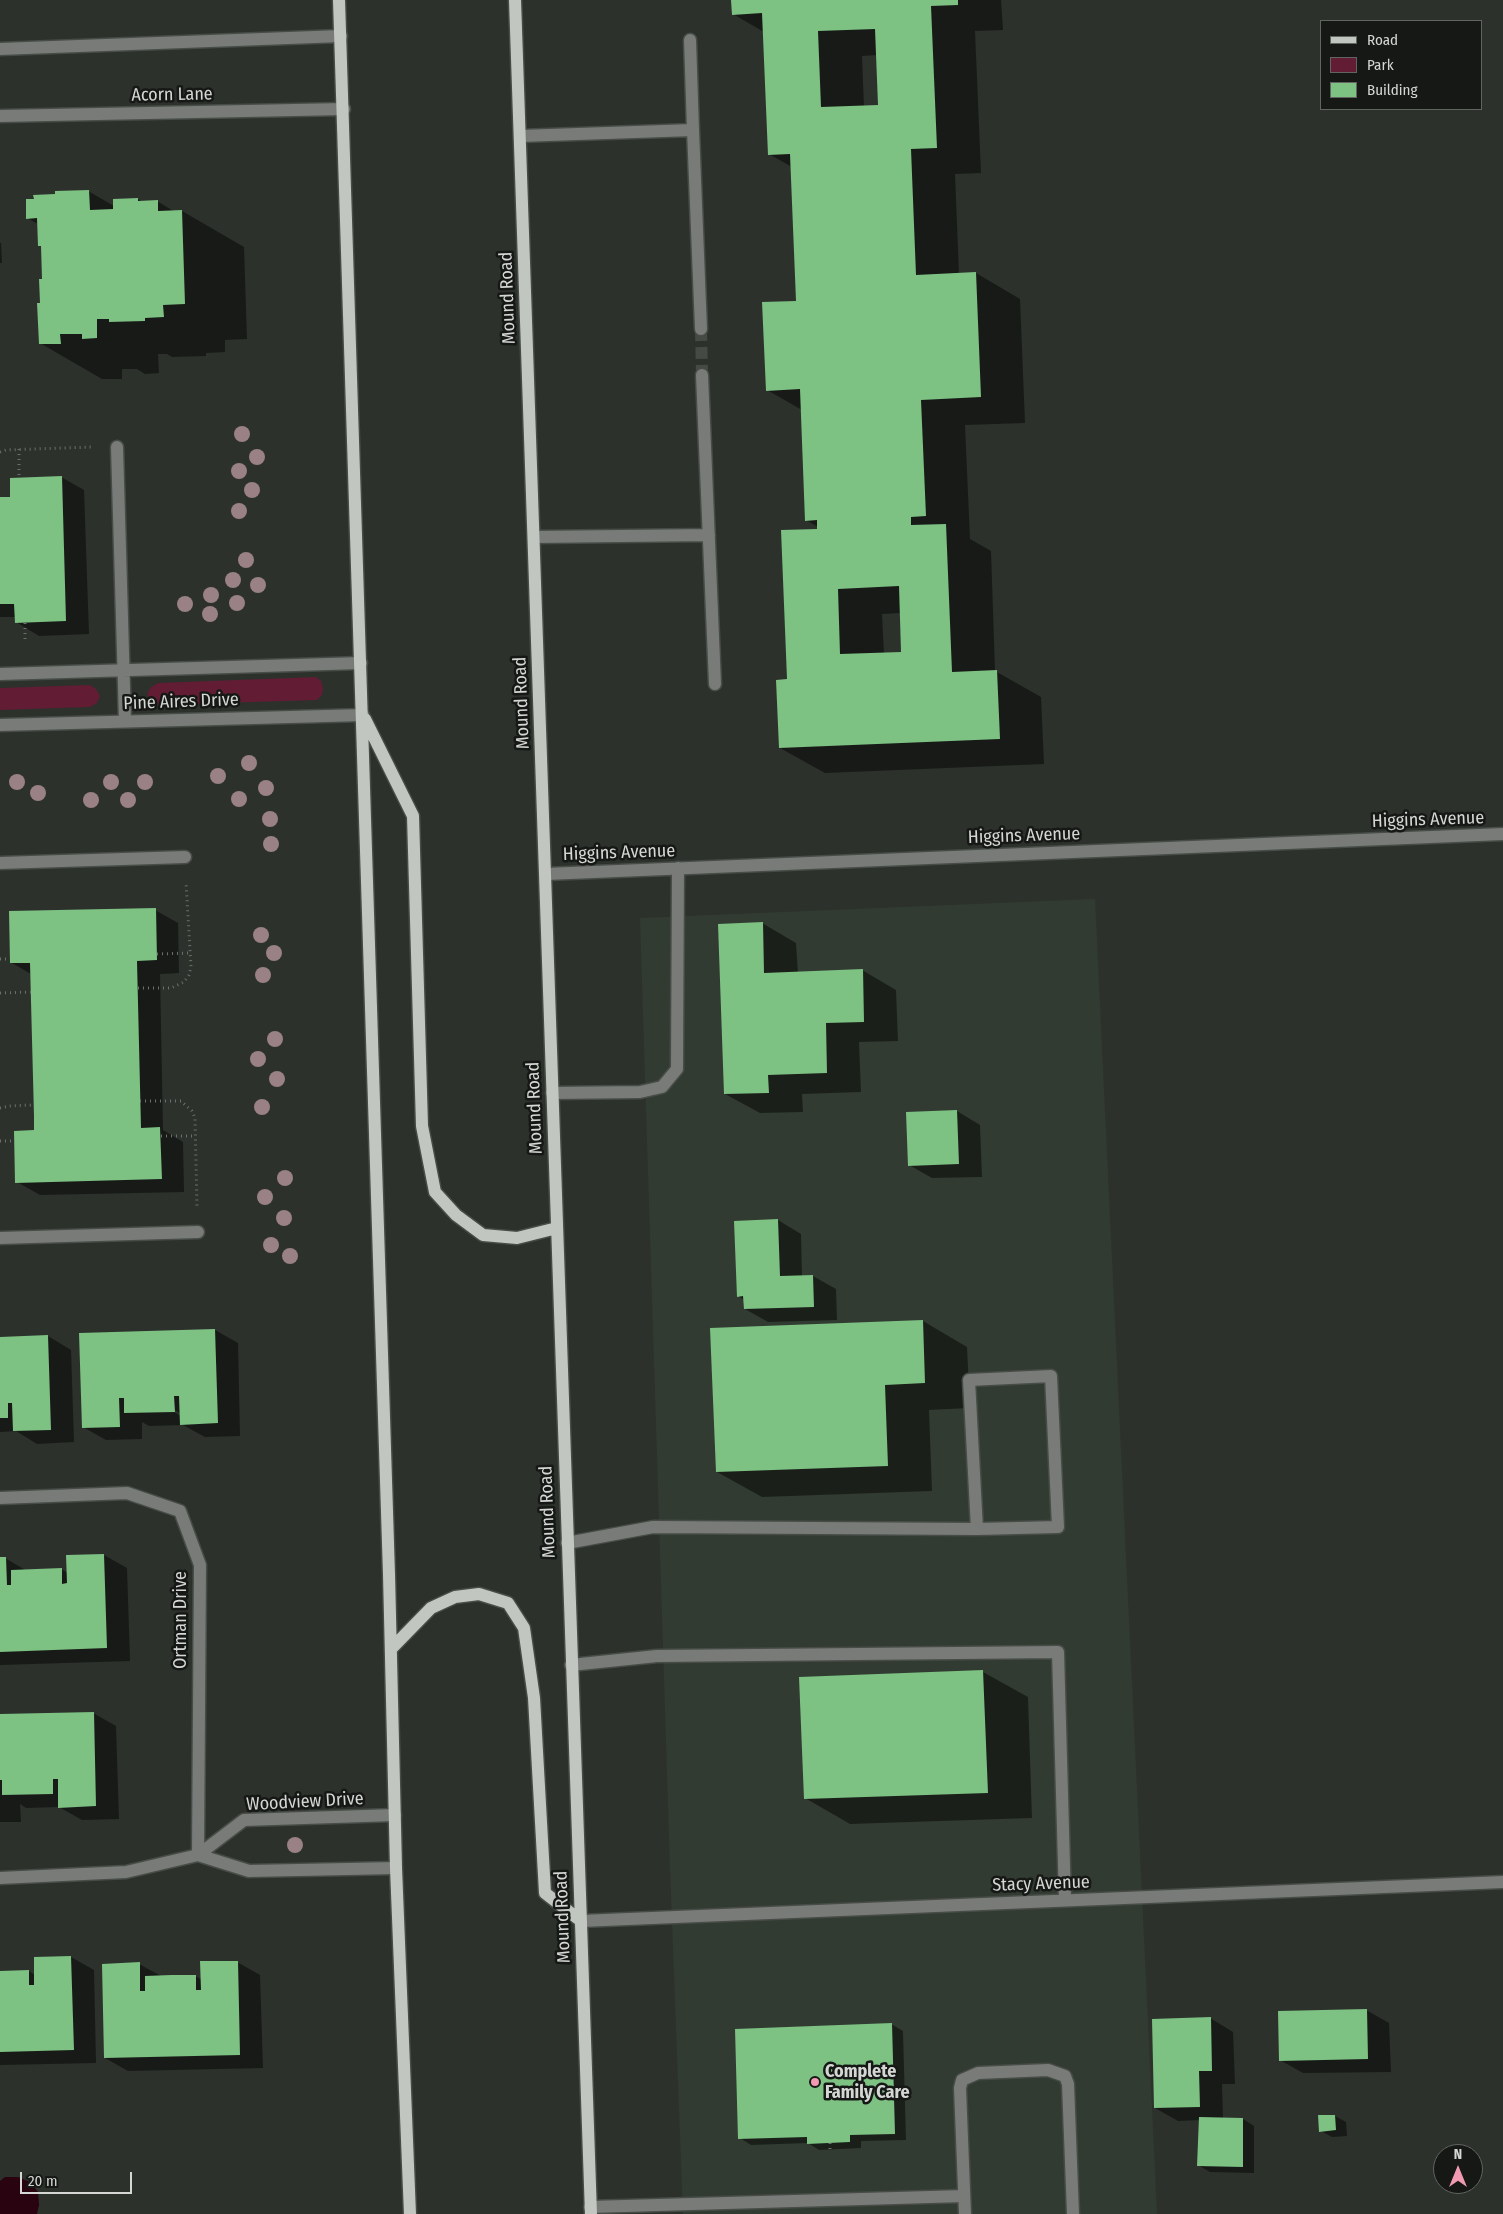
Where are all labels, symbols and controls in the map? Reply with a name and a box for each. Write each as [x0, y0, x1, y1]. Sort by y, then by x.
legend [1320, 20, 1483, 110]
text: Road [1367, 31, 1398, 49]
text: Park [1367, 56, 1394, 74]
text: Building [1367, 81, 1418, 99]
street label: Acorn Lane [131, 83, 213, 107]
street label: Mound Road [496, 251, 520, 345]
street label: Mound Road [510, 656, 534, 750]
street label: Pine Aires Drive [123, 689, 239, 715]
street label: Higgins Avenue [1371, 807, 1485, 833]
street label: Higgins Avenue [967, 823, 1081, 849]
street label: Higgins Avenue [562, 840, 676, 866]
street label: Mound Road [523, 1061, 547, 1155]
street label: Mound Road [536, 1465, 560, 1559]
street label: Ortman Drive [170, 1571, 192, 1669]
street label: Woodview Drive [246, 1788, 364, 1816]
street label: Mound Road [551, 1870, 575, 1964]
street label: Stacy Avenue [992, 1872, 1090, 1896]
place label: Complete Family Care [825, 2061, 910, 2104]
marker: Complete Family Care [809, 2076, 821, 2088]
north arrow [1433, 2144, 1483, 2194]
text: N [1454, 2146, 1462, 2163]
scale bar [22, 2162, 135, 2194]
text: 20 m [28, 2172, 58, 2190]

